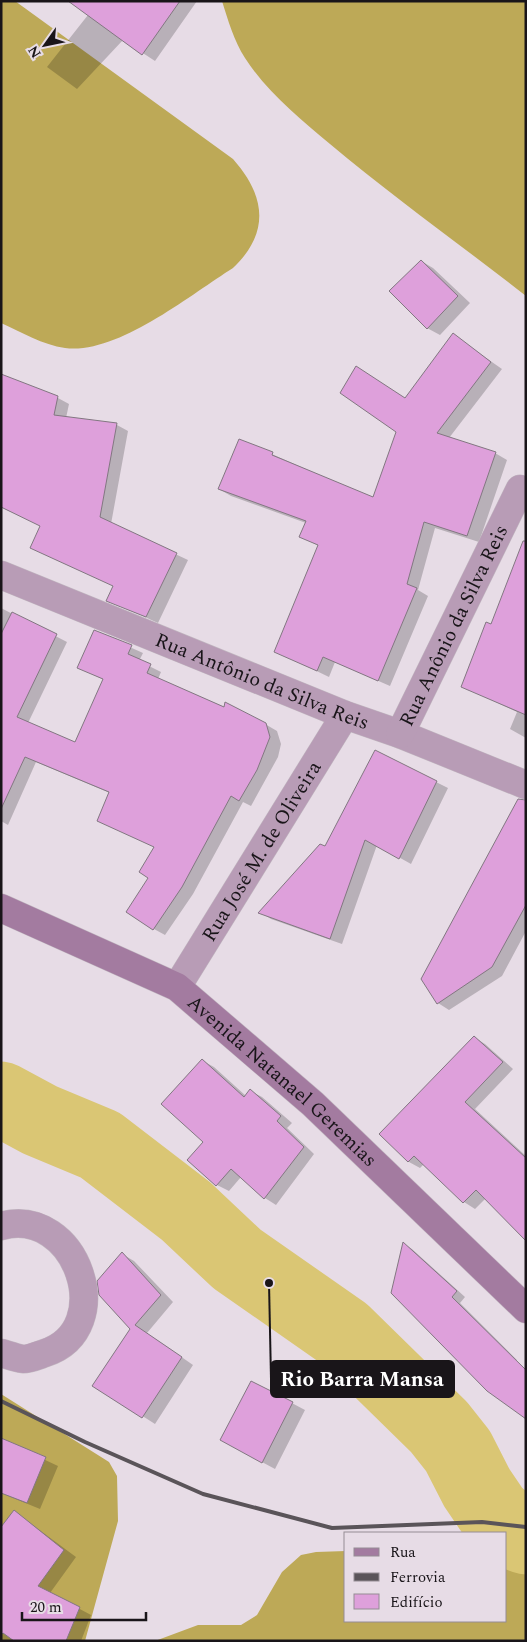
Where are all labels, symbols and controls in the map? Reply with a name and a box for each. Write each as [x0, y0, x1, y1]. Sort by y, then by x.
north arrow [20, 20, 70, 70]
text: N [23, 41, 46, 62]
street label: Rua Anônio da Silva Reis [392, 520, 516, 732]
street label: Rua Antônio da Silva Reis [150, 625, 373, 738]
street label: Rua José M. de Oliveira [195, 755, 329, 948]
street label: Avenida Natanael Geremias [180, 988, 384, 1174]
callout: Rio Barra Mansa [271, 1361, 454, 1397]
text: Rio Barra Mansa [280, 1364, 444, 1396]
legend [344, 1532, 507, 1622]
text: Rua [390, 1541, 416, 1564]
text: Ferrovia [390, 1566, 446, 1589]
scale bar [22, 1590, 146, 1622]
text: Edifício [390, 1591, 443, 1614]
text: 20 m [30, 1596, 62, 1619]

